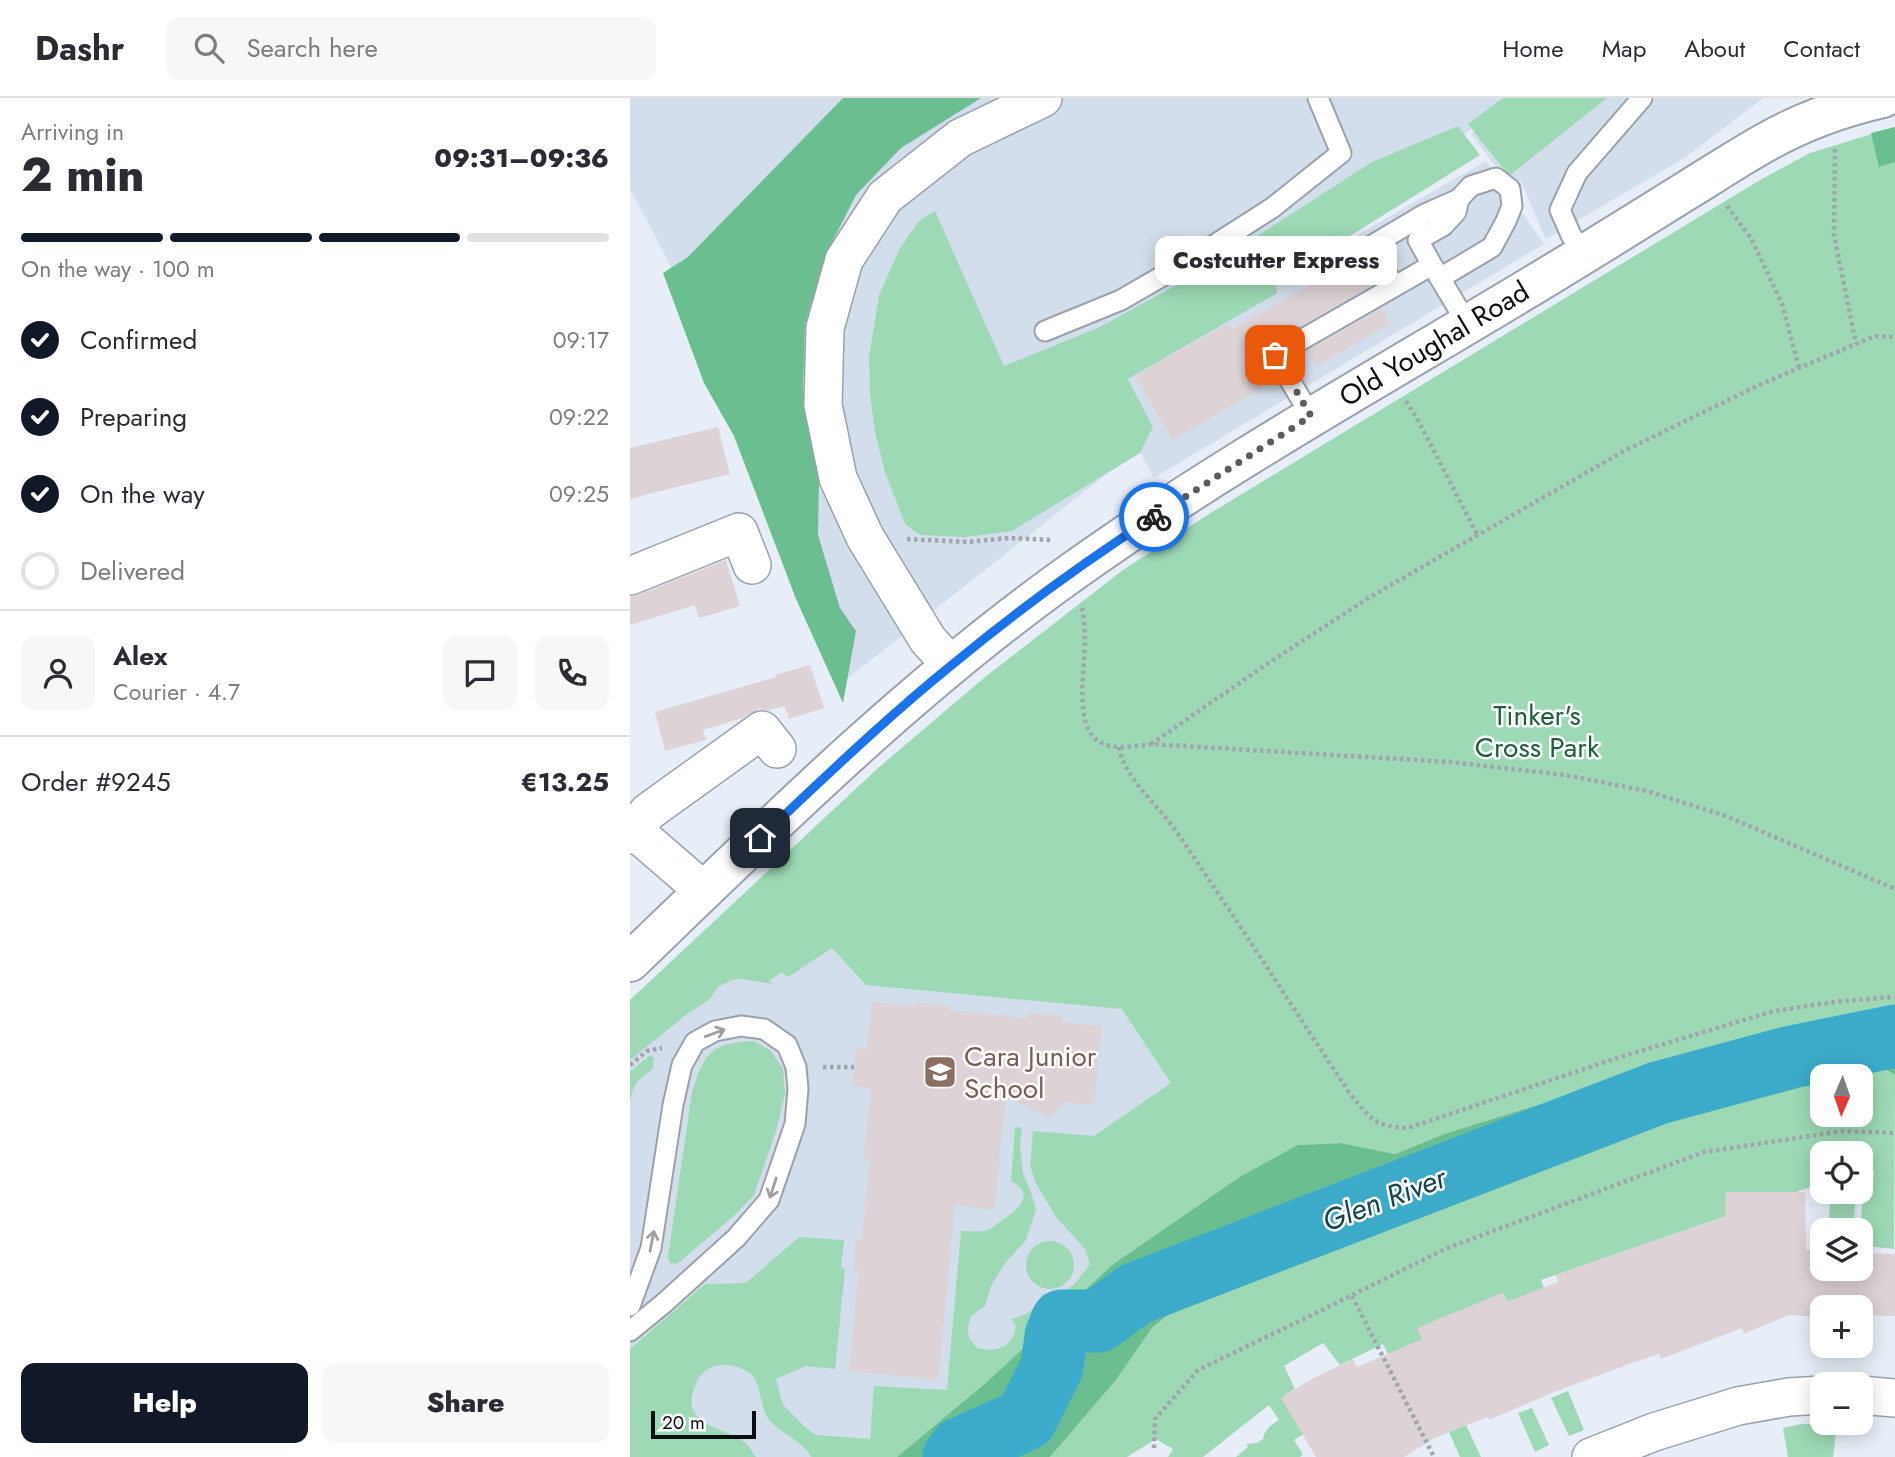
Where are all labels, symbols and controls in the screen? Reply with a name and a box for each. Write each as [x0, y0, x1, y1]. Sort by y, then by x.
search box [166, 17, 656, 80]
text: Dashr [35, 25, 124, 72]
icon: search [190, 29, 228, 67]
text: Search here [246, 29, 378, 67]
text: Home [1502, 31, 1564, 66]
text: Map [1602, 31, 1646, 66]
text: About [1684, 31, 1745, 66]
text: Contact [1783, 31, 1860, 66]
text: Arriving in [21, 115, 124, 149]
text: 09:31–09:36 [434, 139, 609, 177]
text: 2 min [21, 142, 145, 208]
callout: Costcutter Express [1154, 236, 1396, 285]
text: Costcutter Express [1173, 243, 1379, 277]
text: On the way · 100 m [21, 252, 215, 286]
street label: Old Youghal Road [1331, 271, 1537, 417]
icon: check [21, 321, 59, 359]
text: Confirmed [80, 321, 197, 359]
text: 09:17 [553, 323, 609, 357]
pin [1245, 325, 1305, 385]
icon: bag [1256, 336, 1294, 374]
icon: check [21, 398, 59, 436]
text: Preparing [80, 398, 187, 436]
text: 09:22 [549, 400, 609, 434]
icon: check [21, 475, 59, 513]
text: On the way [80, 475, 205, 513]
text: 09:25 [549, 477, 609, 511]
courier [1119, 482, 1189, 552]
icon: bike [1135, 498, 1173, 536]
text: Delivered [80, 552, 185, 590]
button: person [21, 636, 95, 710]
button: chat [443, 636, 517, 710]
button: phone [535, 636, 609, 710]
text: Alex [113, 637, 167, 675]
text: Courier · 4.7 [113, 675, 240, 709]
park label: Tinker's Cross Park [1475, 695, 1600, 768]
text: Order #9245 [21, 763, 171, 801]
text: €13.25 [521, 763, 609, 801]
pin [730, 808, 790, 868]
icon: home [741, 819, 779, 857]
one-way arrow [703, 1026, 725, 1038]
place label: Cara Junior School [964, 1036, 1097, 1109]
school or university icon: Cara Junior School [921, 1053, 959, 1091]
north arrow [1810, 1064, 1872, 1127]
map controls [1810, 1064, 1873, 1435]
button: locate [1810, 1141, 1873, 1204]
water label: Glen River [1316, 1155, 1454, 1242]
one-way arrow [766, 1177, 778, 1199]
button: layers [1810, 1218, 1873, 1281]
one-way arrow [645, 1230, 659, 1253]
button: + [1810, 1295, 1873, 1358]
button: Help [21, 1363, 308, 1443]
button: Share [322, 1363, 609, 1443]
button: − [1810, 1372, 1873, 1435]
scale bar [651, 1408, 756, 1440]
text: 20 m [662, 1409, 705, 1436]

